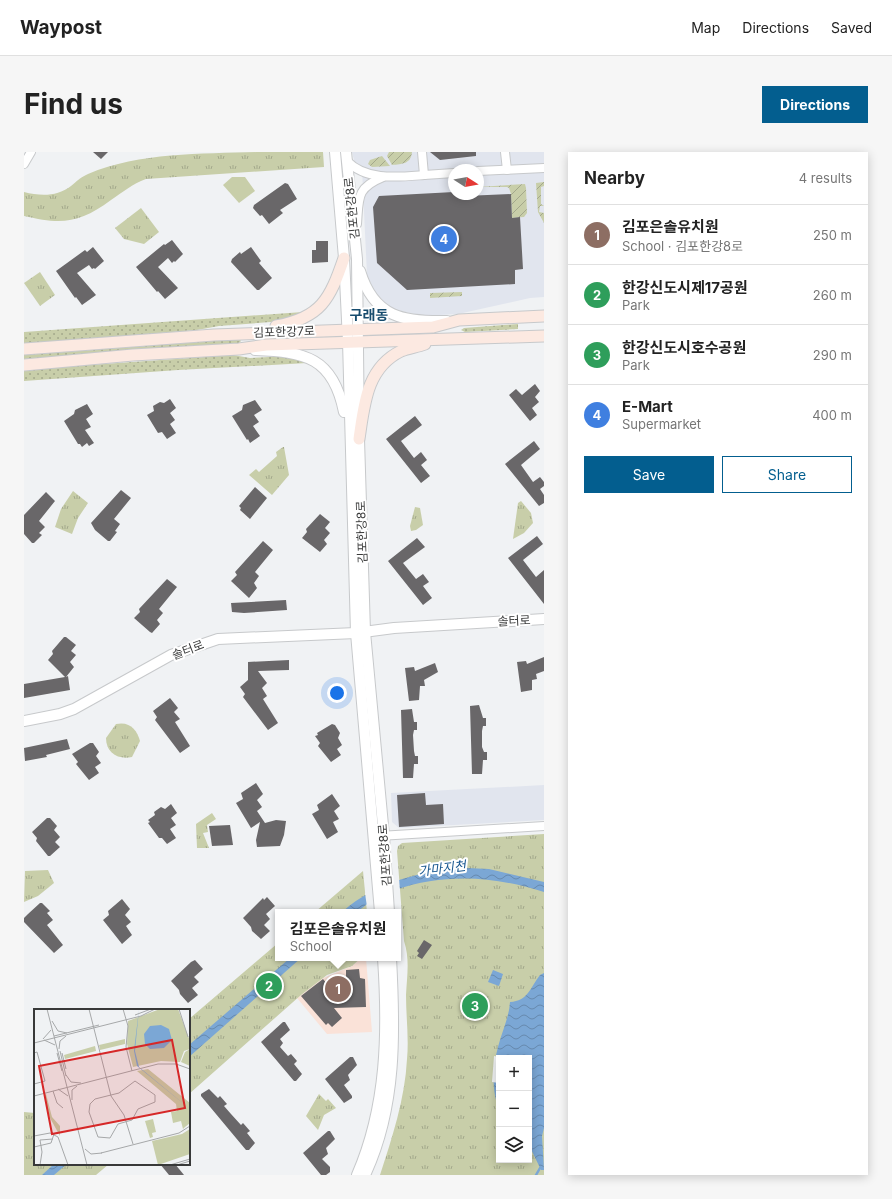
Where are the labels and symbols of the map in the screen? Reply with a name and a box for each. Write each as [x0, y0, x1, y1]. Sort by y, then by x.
north arrow [448, 164, 484, 200]
street label: 김포한강8로 [341, 176, 362, 240]
pin: 4 [431, 224, 457, 254]
district label: 구래동 [350, 306, 388, 323]
street label: 김포한강7로 [253, 323, 315, 340]
street label: 김포한강8로 [353, 500, 370, 564]
street label: 솔터로 [497, 612, 531, 629]
street label: 솔터로 [170, 637, 206, 662]
your location [327, 683, 347, 703]
street label: 김포한강8로 [375, 823, 394, 887]
water label: 가마지천 [417, 857, 468, 879]
pin: 2 [256, 971, 282, 1001]
pin: 1 [325, 974, 351, 1004]
pin: 3 [462, 991, 488, 1021]
inset map [34, 1009, 190, 1165]

